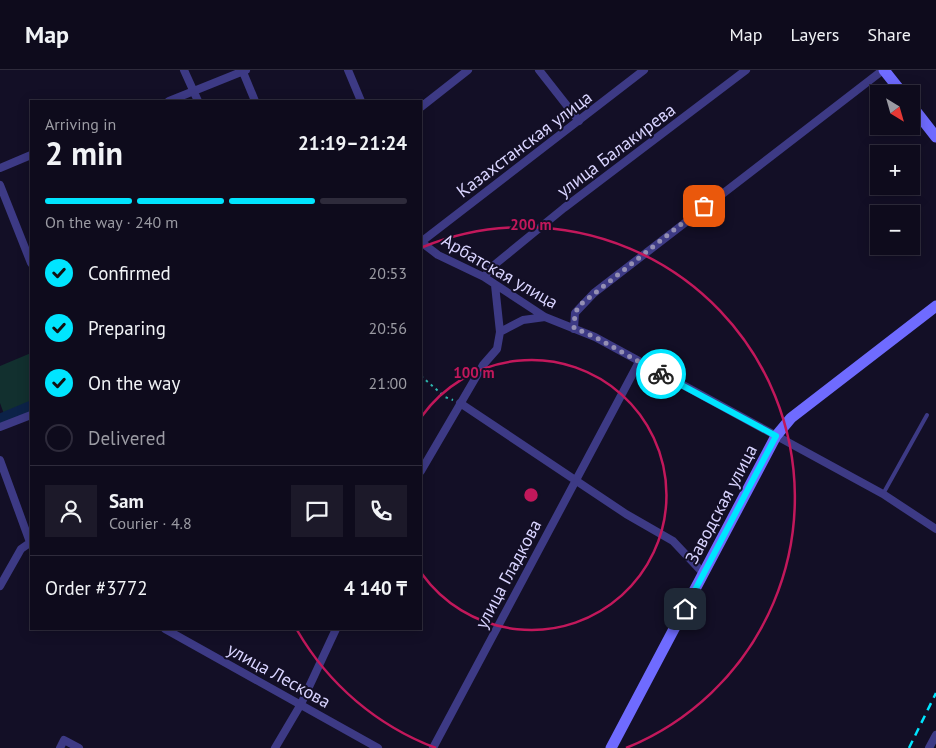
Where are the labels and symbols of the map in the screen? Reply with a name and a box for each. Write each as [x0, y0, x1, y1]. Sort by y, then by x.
street label: Казахстанская улица [452, 85, 596, 203]
north arrow [870, 85, 920, 135]
street label: улица Балакирева [552, 98, 680, 202]
pin [683, 185, 725, 227]
text: 200 m [510, 215, 552, 234]
street label: Арбатская улица [438, 228, 562, 314]
courier [636, 349, 686, 399]
text: 100 m [453, 363, 495, 382]
street label: Заводская улица [680, 440, 762, 568]
centre of rings [522, 486, 540, 504]
street label: улица Гладкова [470, 515, 546, 633]
pin [664, 588, 706, 630]
street label: улица Лескова [223, 637, 335, 713]

